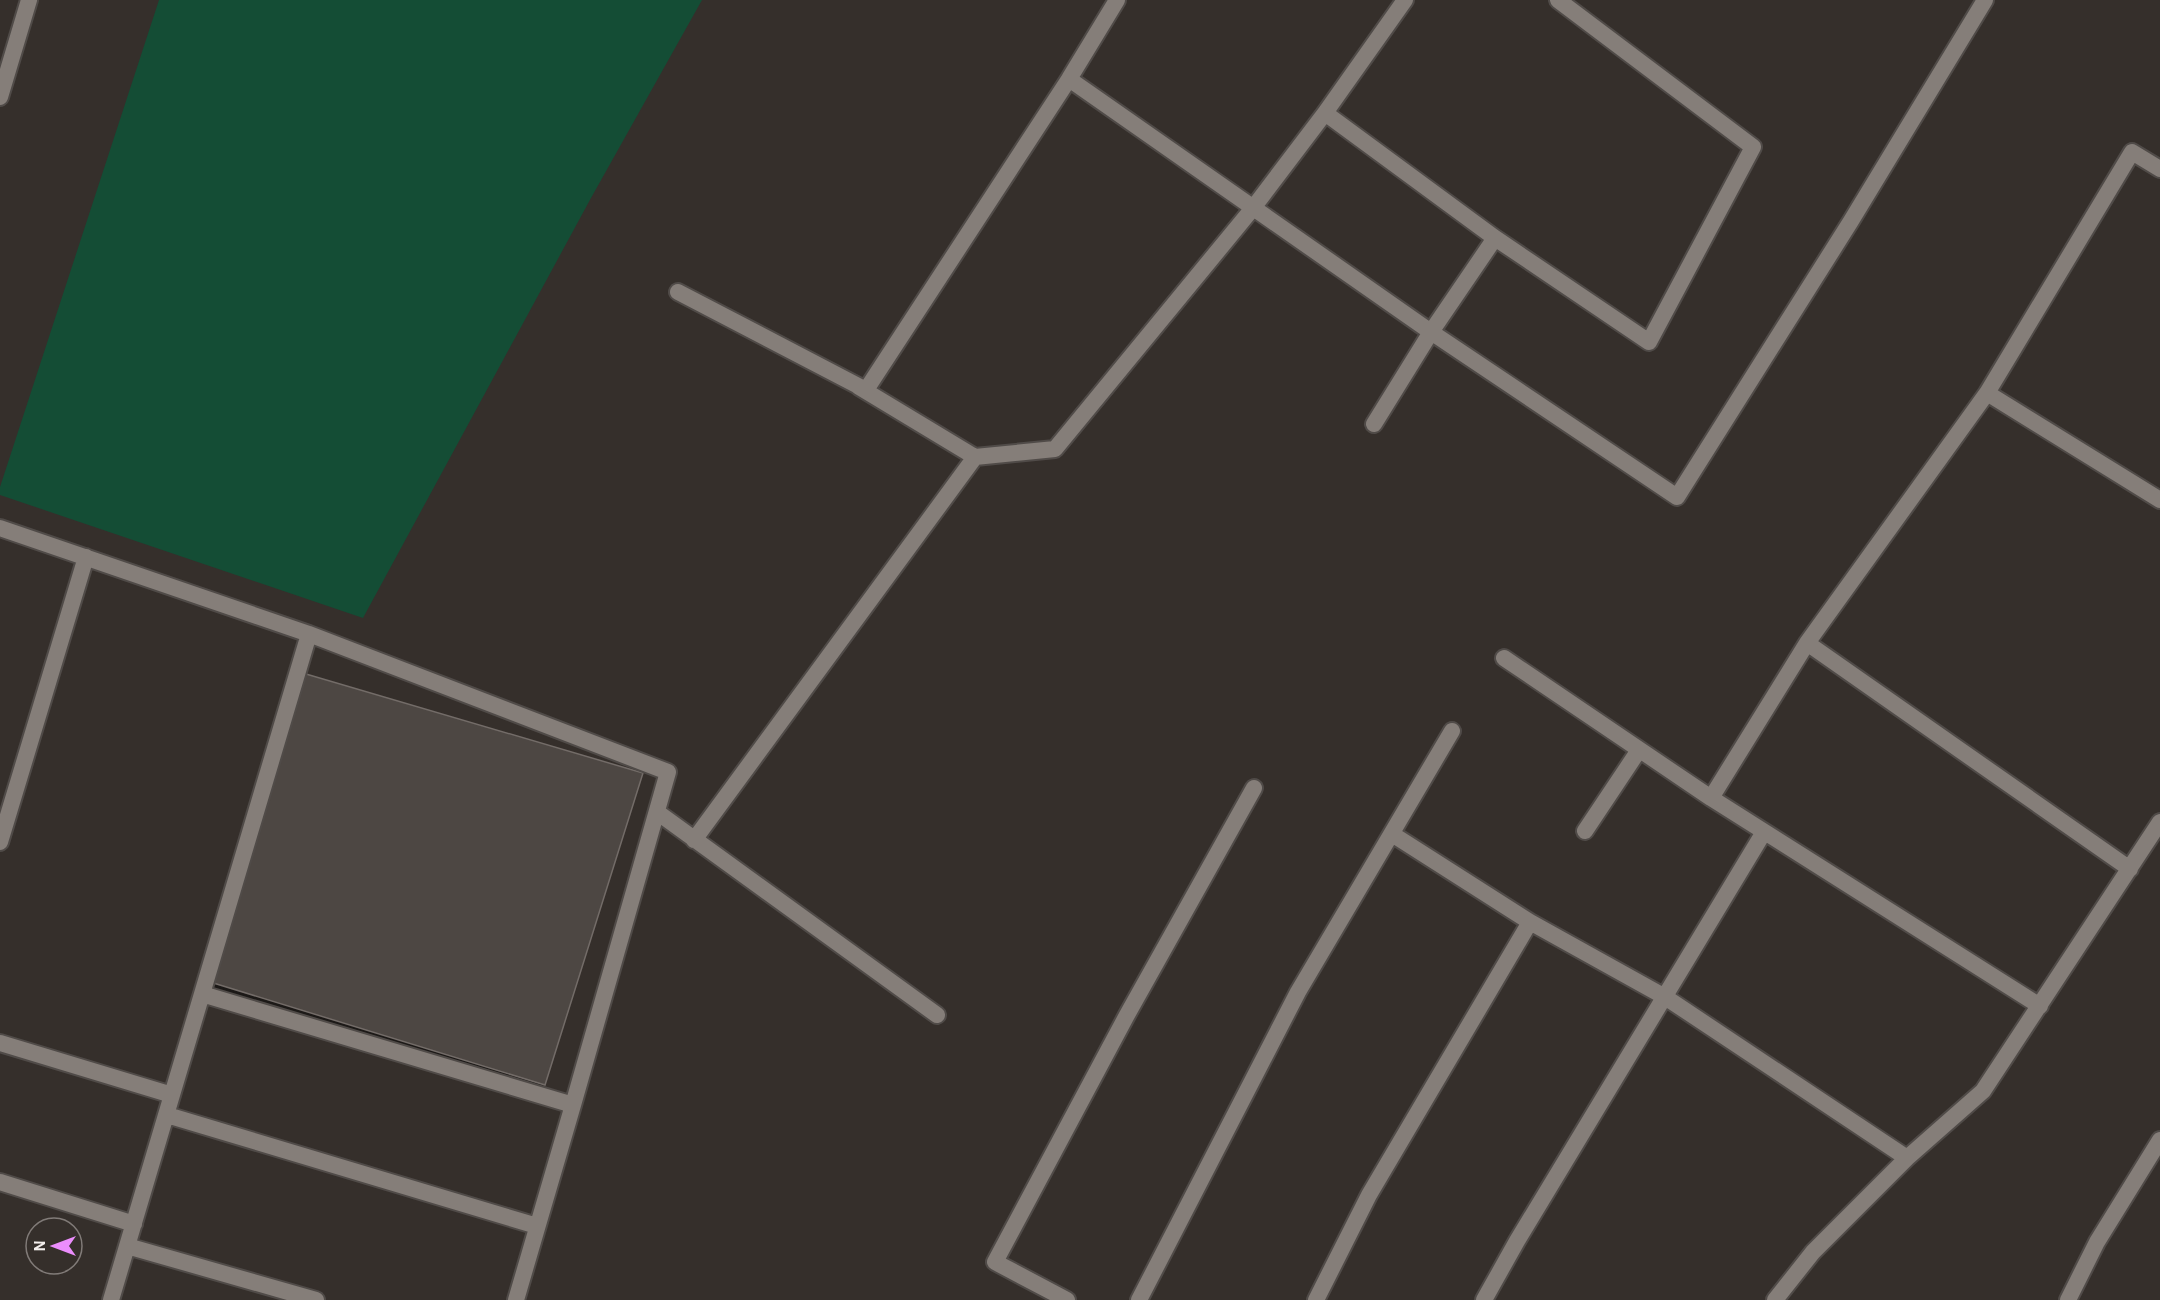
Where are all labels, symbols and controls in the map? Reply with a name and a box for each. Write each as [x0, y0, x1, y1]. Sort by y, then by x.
north arrow [24, 1216, 84, 1276]
text: N [32, 1240, 48, 1252]

